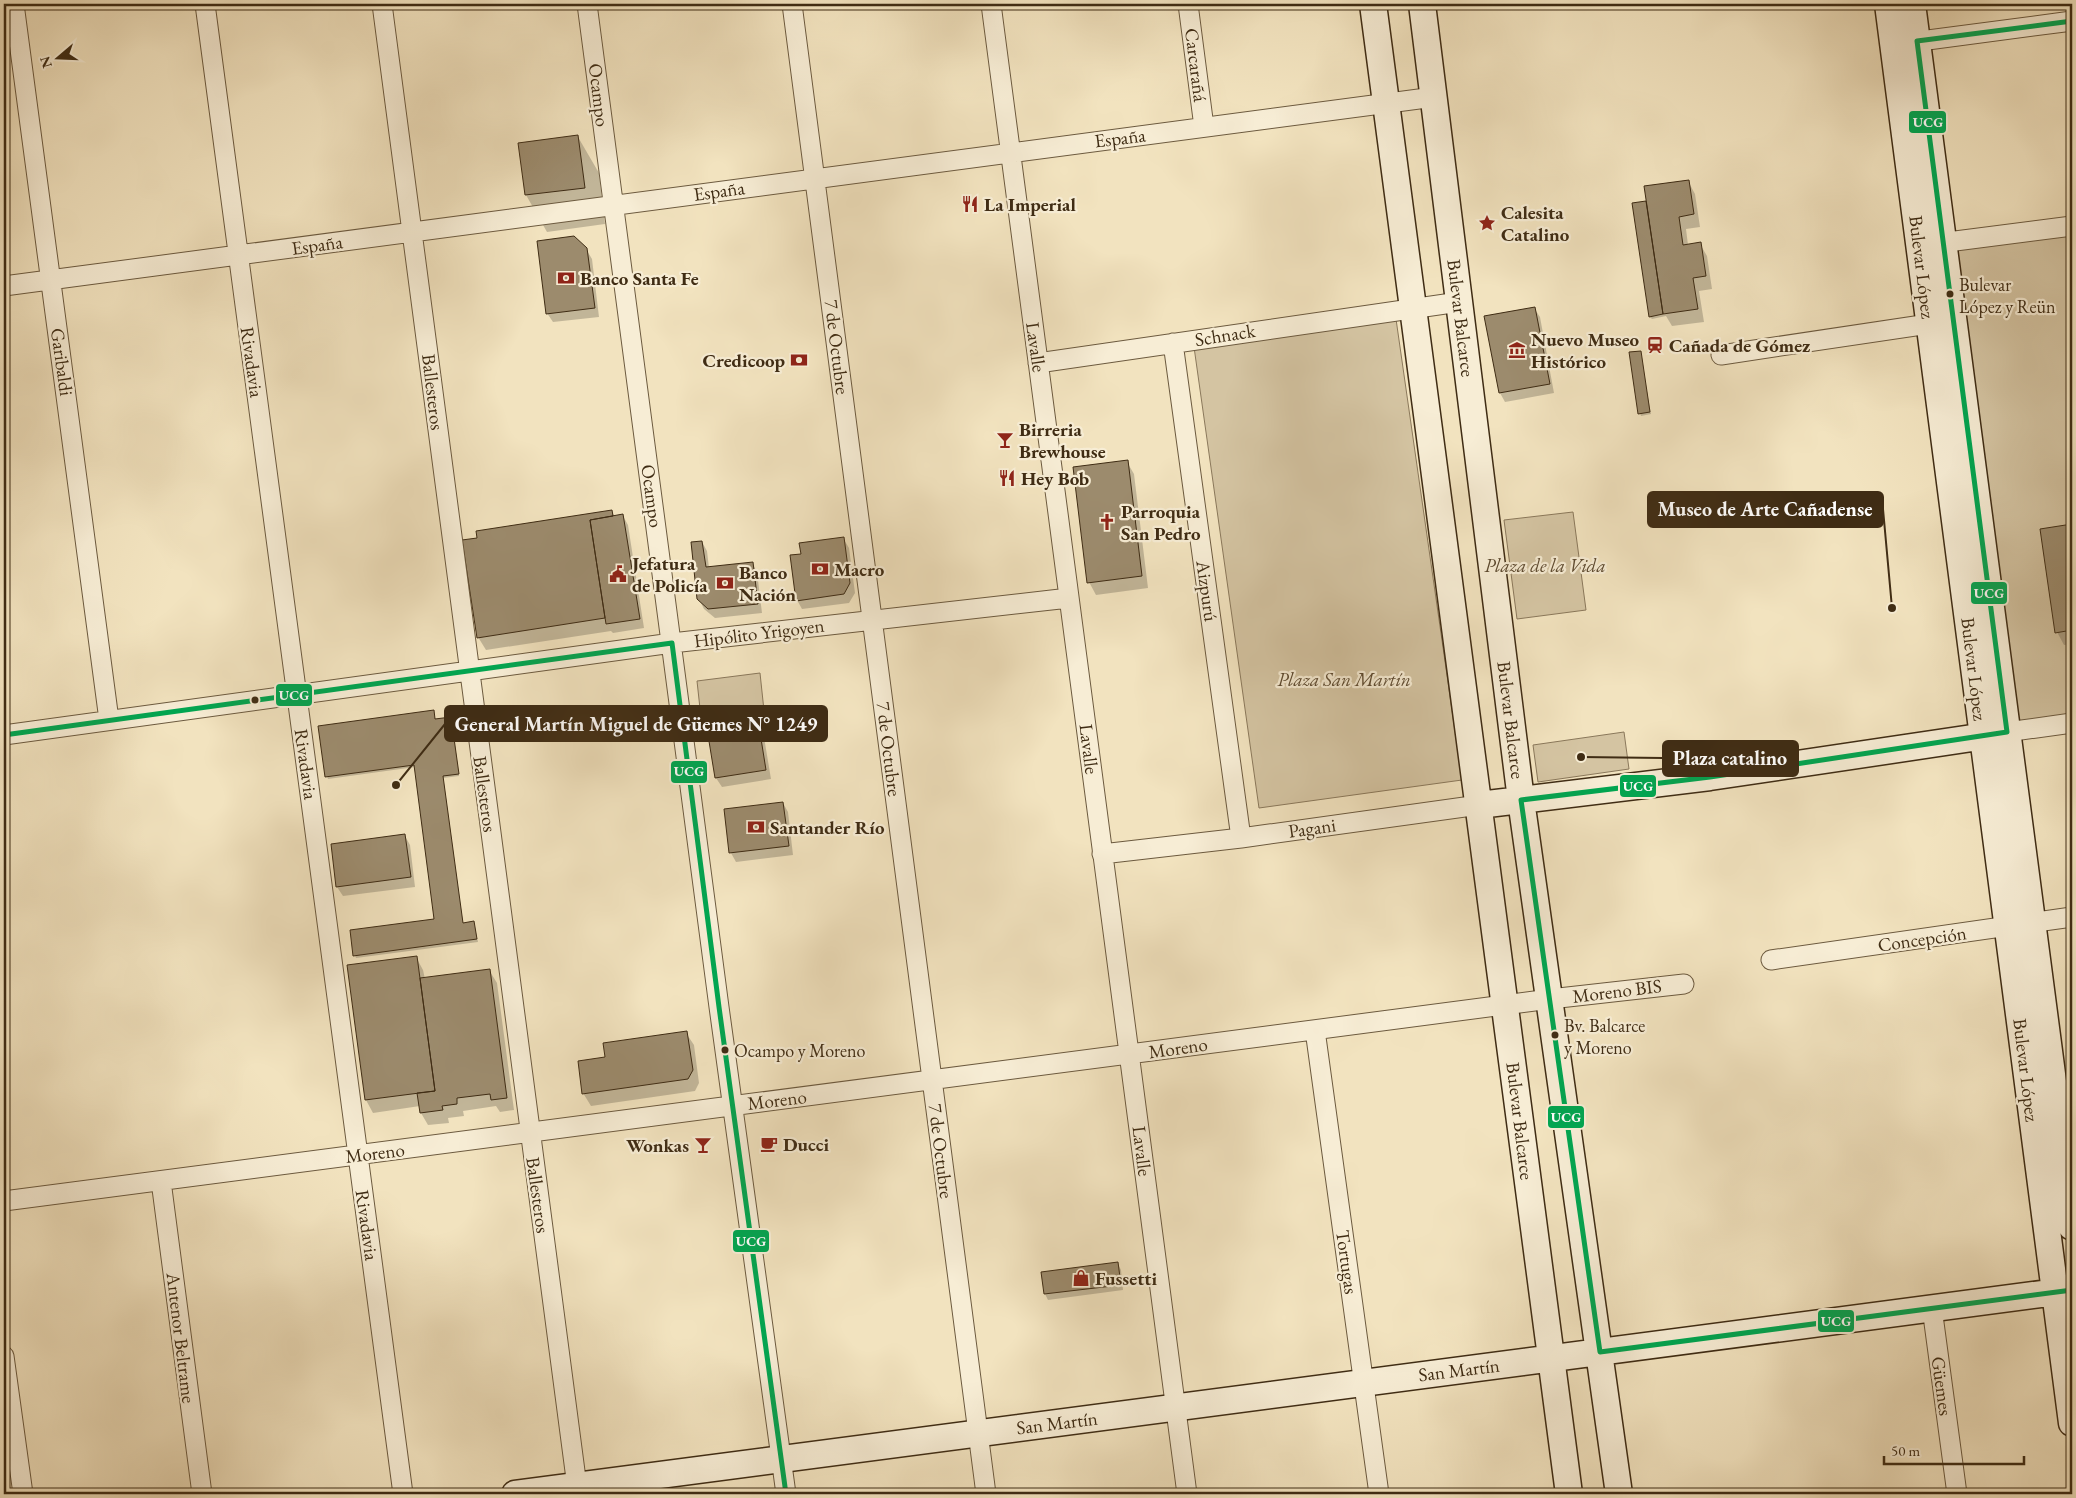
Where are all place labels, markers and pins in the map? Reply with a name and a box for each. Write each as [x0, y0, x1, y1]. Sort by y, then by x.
place label: La Imperial [984, 192, 1076, 217]
restaurant icon: La Imperial [960, 194, 980, 214]
place label: Calesita Catalino [1501, 200, 1570, 247]
place icon: Calesita Catalino [1477, 213, 1497, 233]
place label: Banco Santa Fe [580, 266, 699, 291]
bank icon: Banco Santa Fe [556, 268, 576, 288]
place label: Bulevar López y Reün [1959, 273, 2056, 318]
marker: Bulevar López y Reün [1945, 289, 1955, 299]
place label: Nuevo Museo Histórico [1531, 327, 1640, 374]
place label: Cañada de Gómez [1669, 333, 1810, 358]
station icon: Cañada de Gómez [1645, 335, 1665, 355]
museum icon: Nuevo Museo Histórico [1507, 340, 1527, 360]
place label: Credicoop [703, 348, 786, 373]
bank icon: Credicoop [789, 350, 809, 370]
place label: Birreria Brewhouse [1019, 417, 1106, 464]
bar icon: Birreria Brewhouse [995, 430, 1015, 450]
place label: Hey Bob [1021, 466, 1089, 491]
restaurant icon: Hey Bob [997, 468, 1017, 488]
callout: Museo de Arte Cañadense [1648, 492, 1883, 527]
place label: Parroquia San Pedro [1121, 499, 1201, 546]
church icon: Parroquia San Pedro [1097, 512, 1117, 532]
place label: Jefatura de Policía [630, 551, 708, 598]
place label: Macro [834, 557, 885, 582]
bank icon: Macro [810, 559, 830, 579]
place label: Banco Nación [739, 560, 796, 607]
public building icon: Jefatura de Policía [608, 564, 628, 584]
bank icon: Banco Nación [715, 573, 735, 593]
unlabelled marker [250, 695, 260, 705]
callout: General Martín Miguel de Güemes N° 1249 [445, 706, 827, 741]
callout: Plaza catalino [1663, 741, 1798, 776]
place label: Santander Río [770, 815, 885, 840]
bank icon: Santander Río [746, 817, 766, 837]
place label: Bv. Balcarce y Moreno [1564, 1014, 1645, 1059]
marker: Bv. Balcarce y Moreno [1550, 1030, 1560, 1040]
place label: Ocampo y Moreno [734, 1039, 866, 1062]
marker: Ocampo y Moreno [720, 1045, 730, 1055]
place label: Ducci [783, 1132, 830, 1157]
place label: Wonkas [626, 1133, 689, 1158]
cafe icon: Ducci [759, 1134, 779, 1154]
bar icon: Wonkas [693, 1135, 713, 1155]
place label: Fussetti [1095, 1266, 1157, 1291]
shop icon: Fussetti [1071, 1268, 1091, 1288]

